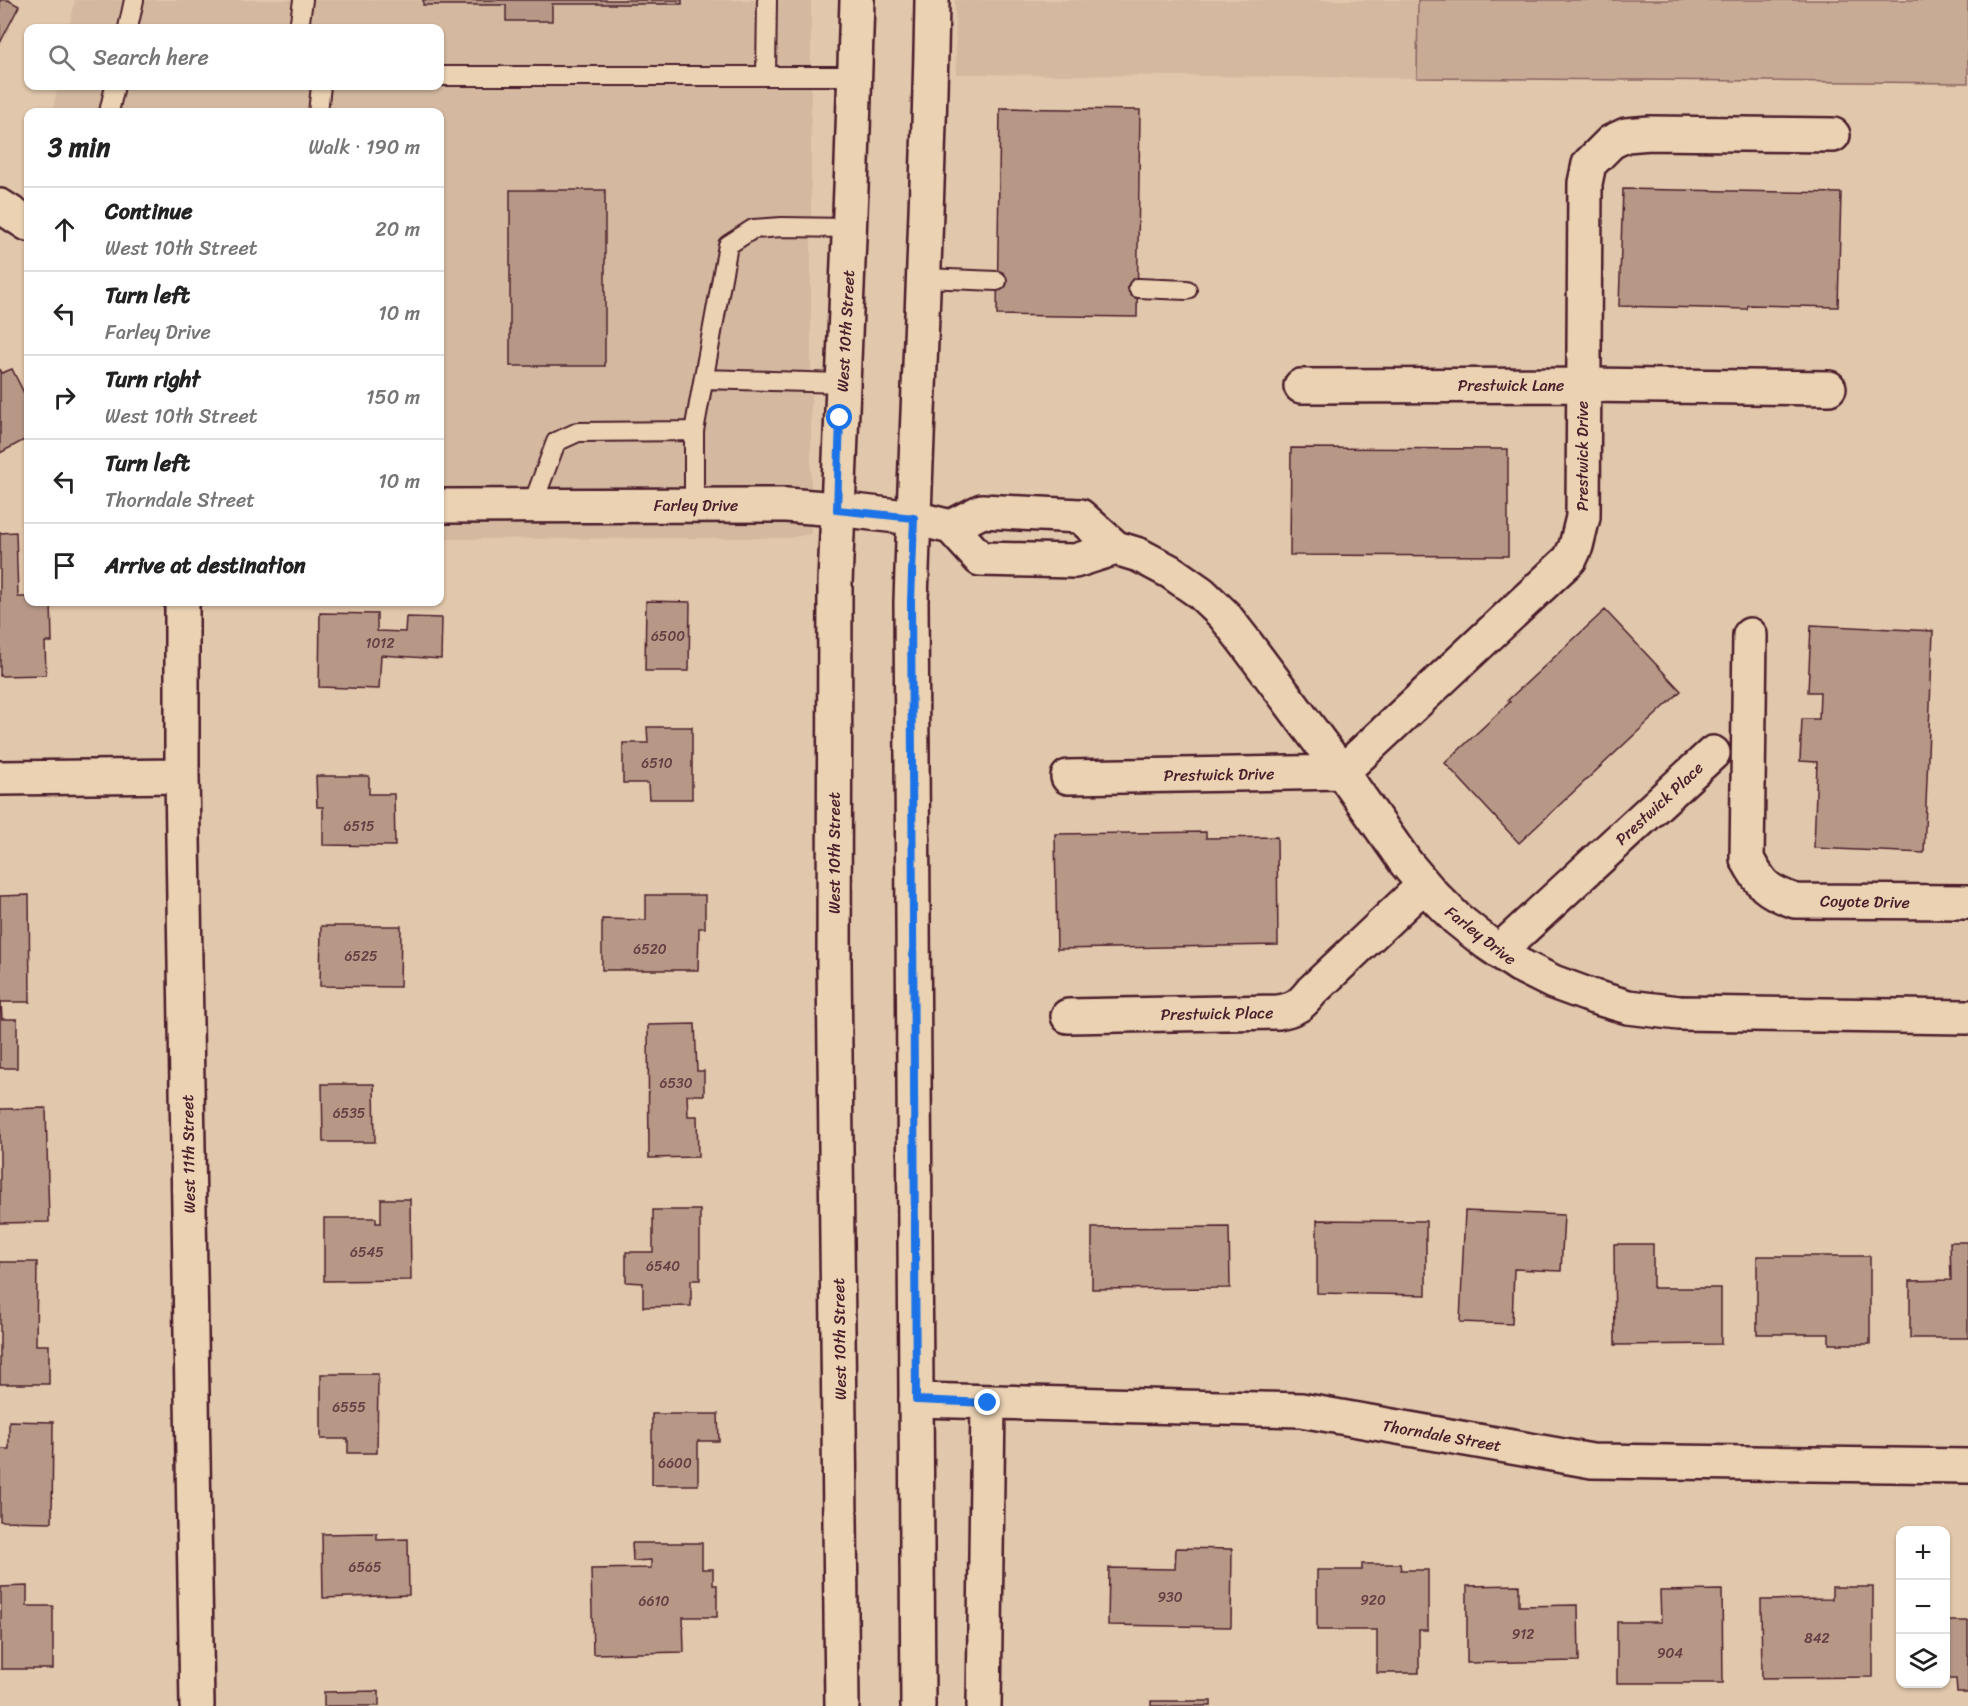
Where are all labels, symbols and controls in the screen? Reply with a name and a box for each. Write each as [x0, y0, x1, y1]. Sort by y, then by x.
search box [24, 24, 444, 90]
text: Search here [93, 38, 209, 77]
icon: search [45, 41, 78, 74]
text: 3 min [48, 124, 110, 170]
text: Walk · 190 m [308, 130, 420, 165]
text: Continue [105, 192, 193, 231]
text: 20 m [375, 212, 420, 247]
icon: ahead [48, 213, 81, 246]
text: West 10th Street [105, 231, 258, 266]
street label: West 10th Street [828, 269, 863, 393]
text: Turn left [105, 276, 190, 315]
text: 10 m [378, 296, 420, 331]
icon: left [48, 297, 81, 330]
text: Farley Drive [105, 315, 211, 350]
text: Turn right [105, 360, 200, 399]
street label: Prestwick Lane [1458, 371, 1564, 400]
text: 150 m [366, 380, 420, 415]
icon: right [48, 381, 81, 414]
text: West 10th Street [105, 399, 258, 434]
street label: Prestwick Drive [1568, 401, 1597, 511]
route start [826, 404, 852, 430]
text: Turn left [105, 444, 190, 483]
text: 10 m [378, 464, 420, 499]
icon: left [48, 465, 81, 498]
text: Thorndale Street [105, 483, 255, 518]
street label: Farley Drive [654, 491, 738, 520]
text: Arrive at destination [105, 546, 306, 585]
icon: arrive [48, 549, 81, 582]
house number: 6500 [651, 624, 685, 649]
house number: 1012 [366, 631, 394, 656]
house number: 6510 [641, 751, 673, 776]
street label: Prestwick Place [1608, 754, 1711, 852]
street label: Prestwick Drive [1163, 759, 1275, 790]
street label: West 10th Street [820, 792, 849, 914]
house number: 6515 [343, 814, 375, 839]
street label: Coyote Drive [1820, 886, 1910, 917]
street label: Farley Drive [1438, 898, 1523, 973]
house number: 6520 [633, 937, 667, 962]
house number: 6525 [344, 944, 378, 969]
street label: Prestwick Place [1160, 998, 1274, 1029]
house number: 6530 [659, 1071, 693, 1096]
street label: West 11th Street [173, 1094, 204, 1214]
house number: 6535 [333, 1101, 366, 1126]
house number: 6545 [350, 1240, 384, 1265]
house number: 6540 [646, 1254, 680, 1279]
street label: West 10th Street [824, 1278, 855, 1400]
route end [974, 1389, 1000, 1415]
house number: 6555 [332, 1395, 366, 1420]
street label: Thorndale Street [1380, 1411, 1504, 1460]
house number: 6600 [658, 1451, 692, 1476]
map controls [1896, 1526, 1950, 1688]
button: + [1896, 1526, 1950, 1580]
house number: 6565 [348, 1555, 382, 1580]
button: − [1896, 1580, 1950, 1634]
house number: 930 [1157, 1585, 1183, 1610]
house number: 920 [1360, 1588, 1386, 1613]
house number: 6610 [639, 1589, 670, 1614]
house number: 912 [1512, 1622, 1534, 1647]
house number: 842 [1804, 1626, 1830, 1651]
button: layers [1896, 1634, 1950, 1688]
house number: 904 [1657, 1641, 1683, 1666]

